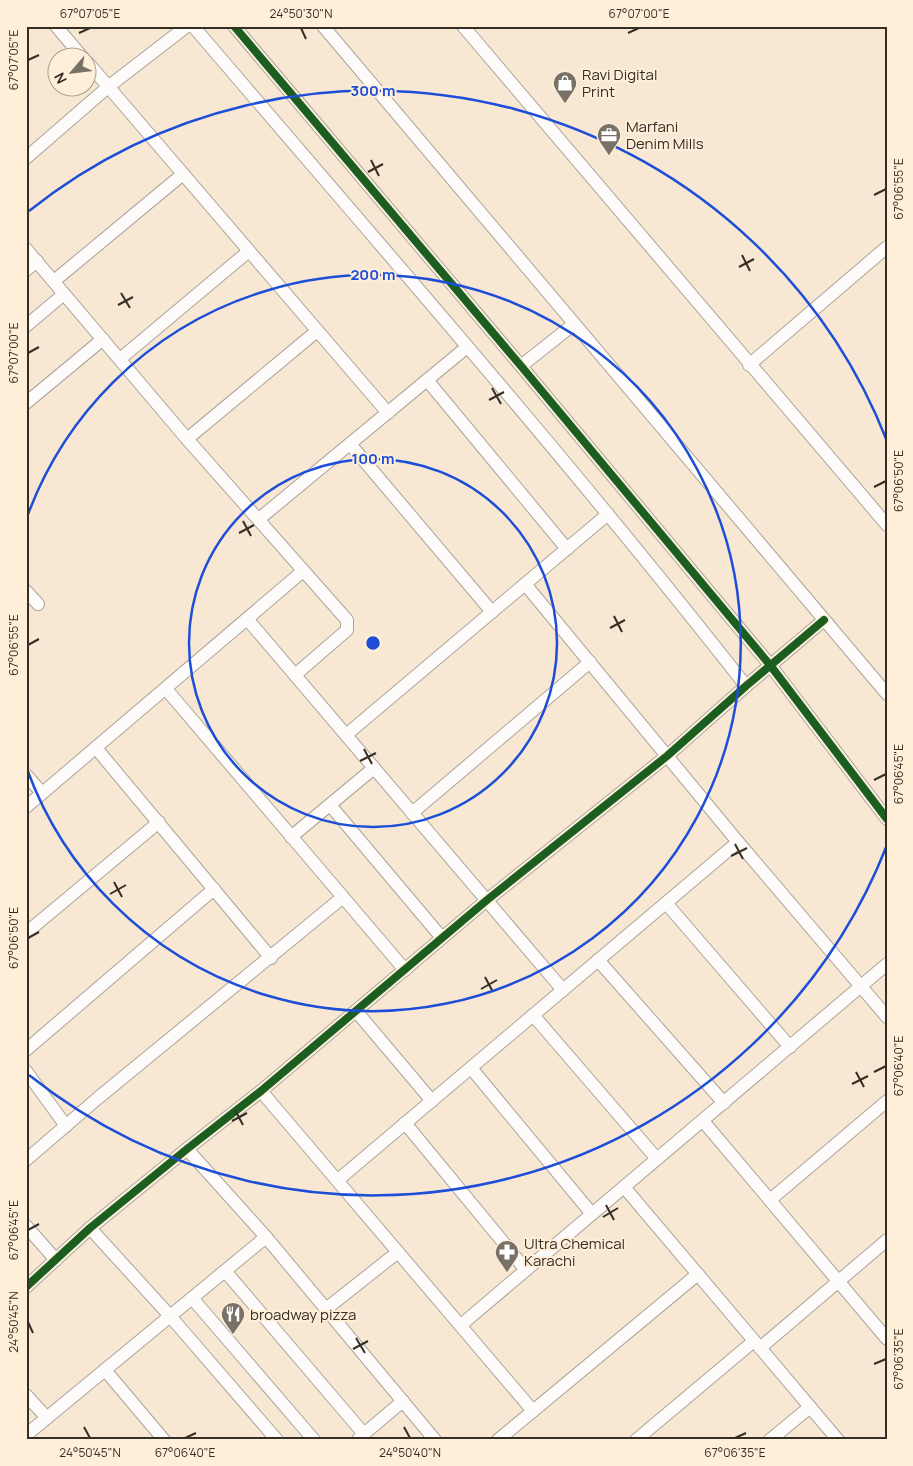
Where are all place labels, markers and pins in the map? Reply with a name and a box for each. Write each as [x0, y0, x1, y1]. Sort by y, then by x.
place label: Ravi Digital Print [582, 64, 657, 102]
shop icon: Ravi Digital Print [552, 70, 578, 104]
place label: Marfani Denim Mills [626, 116, 704, 154]
office icon: Marfani Denim Mills [596, 122, 622, 156]
centre of rings [364, 634, 382, 652]
place label: Ultra Chemical Karachi [524, 1233, 625, 1271]
pharmacy icon: Ultra Chemical Karachi [494, 1239, 520, 1273]
restaurant icon: broadway pizza [220, 1301, 246, 1335]
place label: broadway pizza [250, 1304, 356, 1325]

